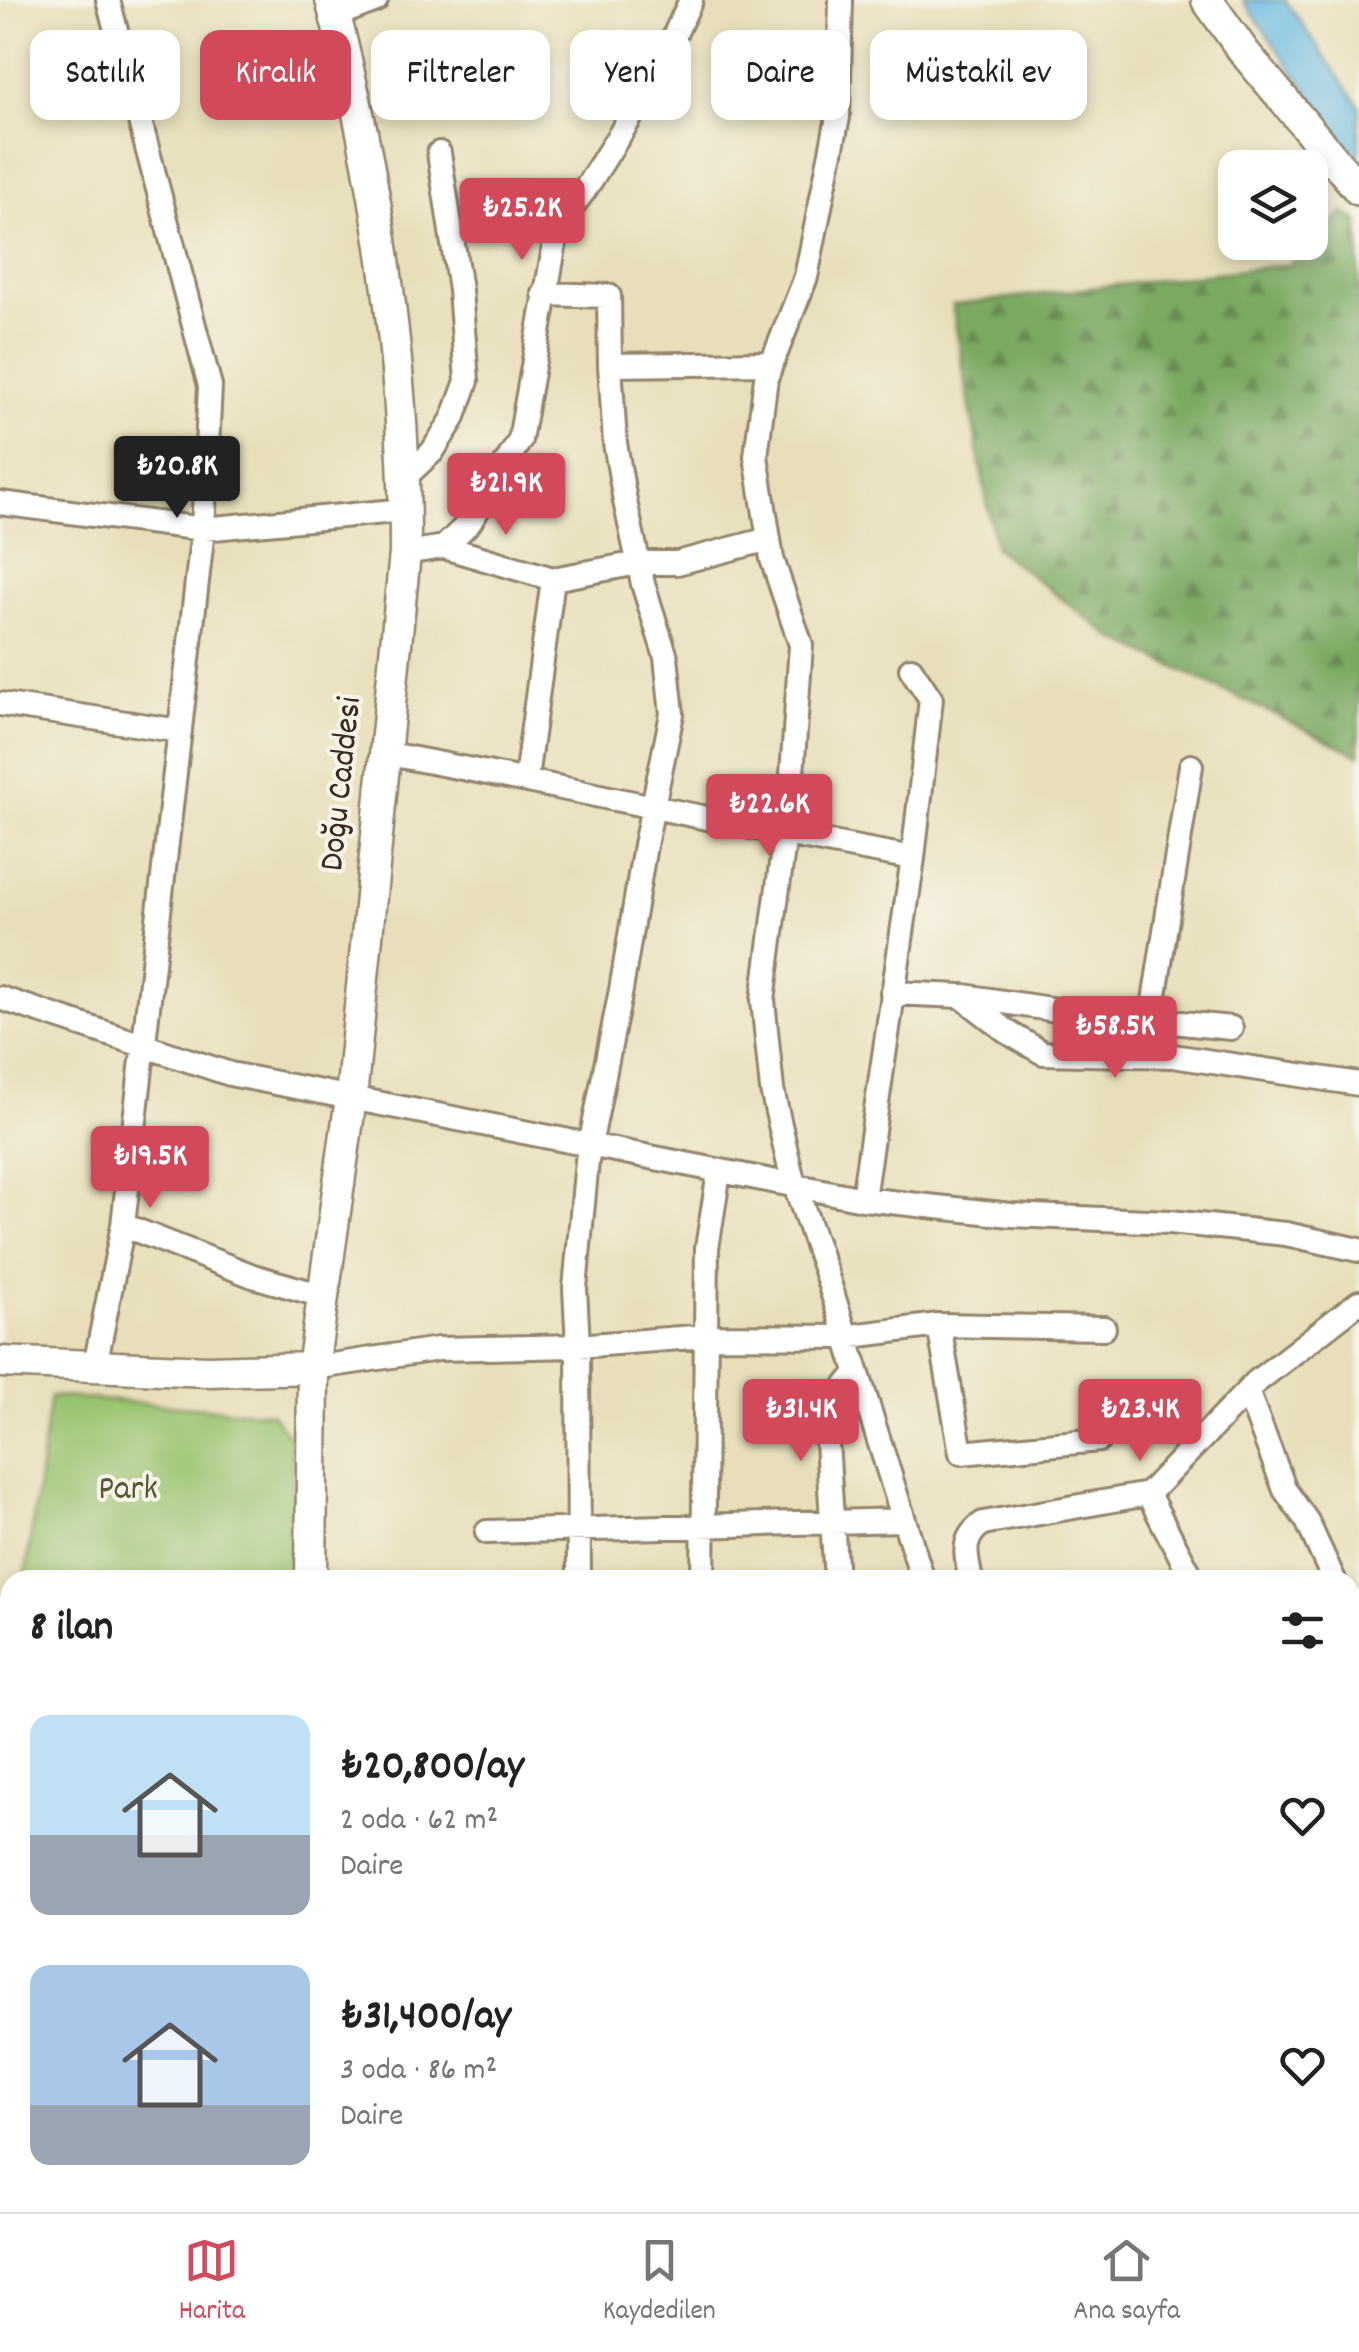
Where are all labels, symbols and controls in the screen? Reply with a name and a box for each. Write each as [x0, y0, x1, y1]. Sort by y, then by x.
chip: Satılık [30, 30, 180, 120]
chip: Kiralık [200, 30, 351, 120]
chip: Filtreler [371, 30, 550, 120]
chip: Yeni [570, 30, 691, 120]
chip: Daire [711, 30, 850, 120]
chip: Müstakil ev [870, 30, 1087, 120]
map controls [1218, 150, 1328, 260]
button: layers [1218, 150, 1328, 260]
pin: ₺25.2K [441, 178, 603, 263]
text: ₺25.2K [482, 187, 562, 233]
pin: ₺20.8K [96, 436, 258, 521]
text: ₺20.8K [136, 445, 218, 491]
pin: ₺21.9K [425, 453, 587, 538]
text: ₺21.9K [469, 462, 543, 508]
street label: Doğu Caddesi [309, 694, 377, 874]
pin: ₺22.6K [688, 774, 850, 859]
text: ₺22.6K [728, 783, 810, 829]
pin: ₺58.5K [1034, 996, 1196, 1081]
text: ₺58.5K [1075, 1005, 1155, 1051]
pin: ₺19.5K [69, 1126, 231, 1211]
text: ₺19.5K [113, 1135, 187, 1181]
pin: ₺31.4K [720, 1379, 882, 1464]
pin: ₺23.4K [1059, 1379, 1221, 1464]
text: ₺31.4K [765, 1388, 837, 1434]
text: ₺23.4K [1100, 1388, 1180, 1434]
park label: Park [98, 1466, 158, 1516]
text: 8 ilan [30, 1600, 113, 1660]
icon: filters [1275, 1603, 1330, 1658]
text: ₺20,800/ay [340, 1739, 524, 1799]
icon: home [110, 1755, 230, 1875]
icon: heart [1275, 1788, 1330, 1843]
text: 2 oda · 62 m² [340, 1799, 498, 1845]
text: Daire [340, 1845, 403, 1891]
text: ₺31,400/ay [340, 1989, 511, 2049]
icon: home [110, 2005, 230, 2125]
icon: heart [1275, 2038, 1330, 2093]
text: 3 oda · 86 m² [340, 2049, 497, 2095]
text: Daire [340, 2095, 403, 2141]
tab: Harita [179, 2233, 245, 2333]
tab: Kaydedilen [603, 2233, 716, 2333]
tab: Ana sayfa [1073, 2233, 1180, 2333]

